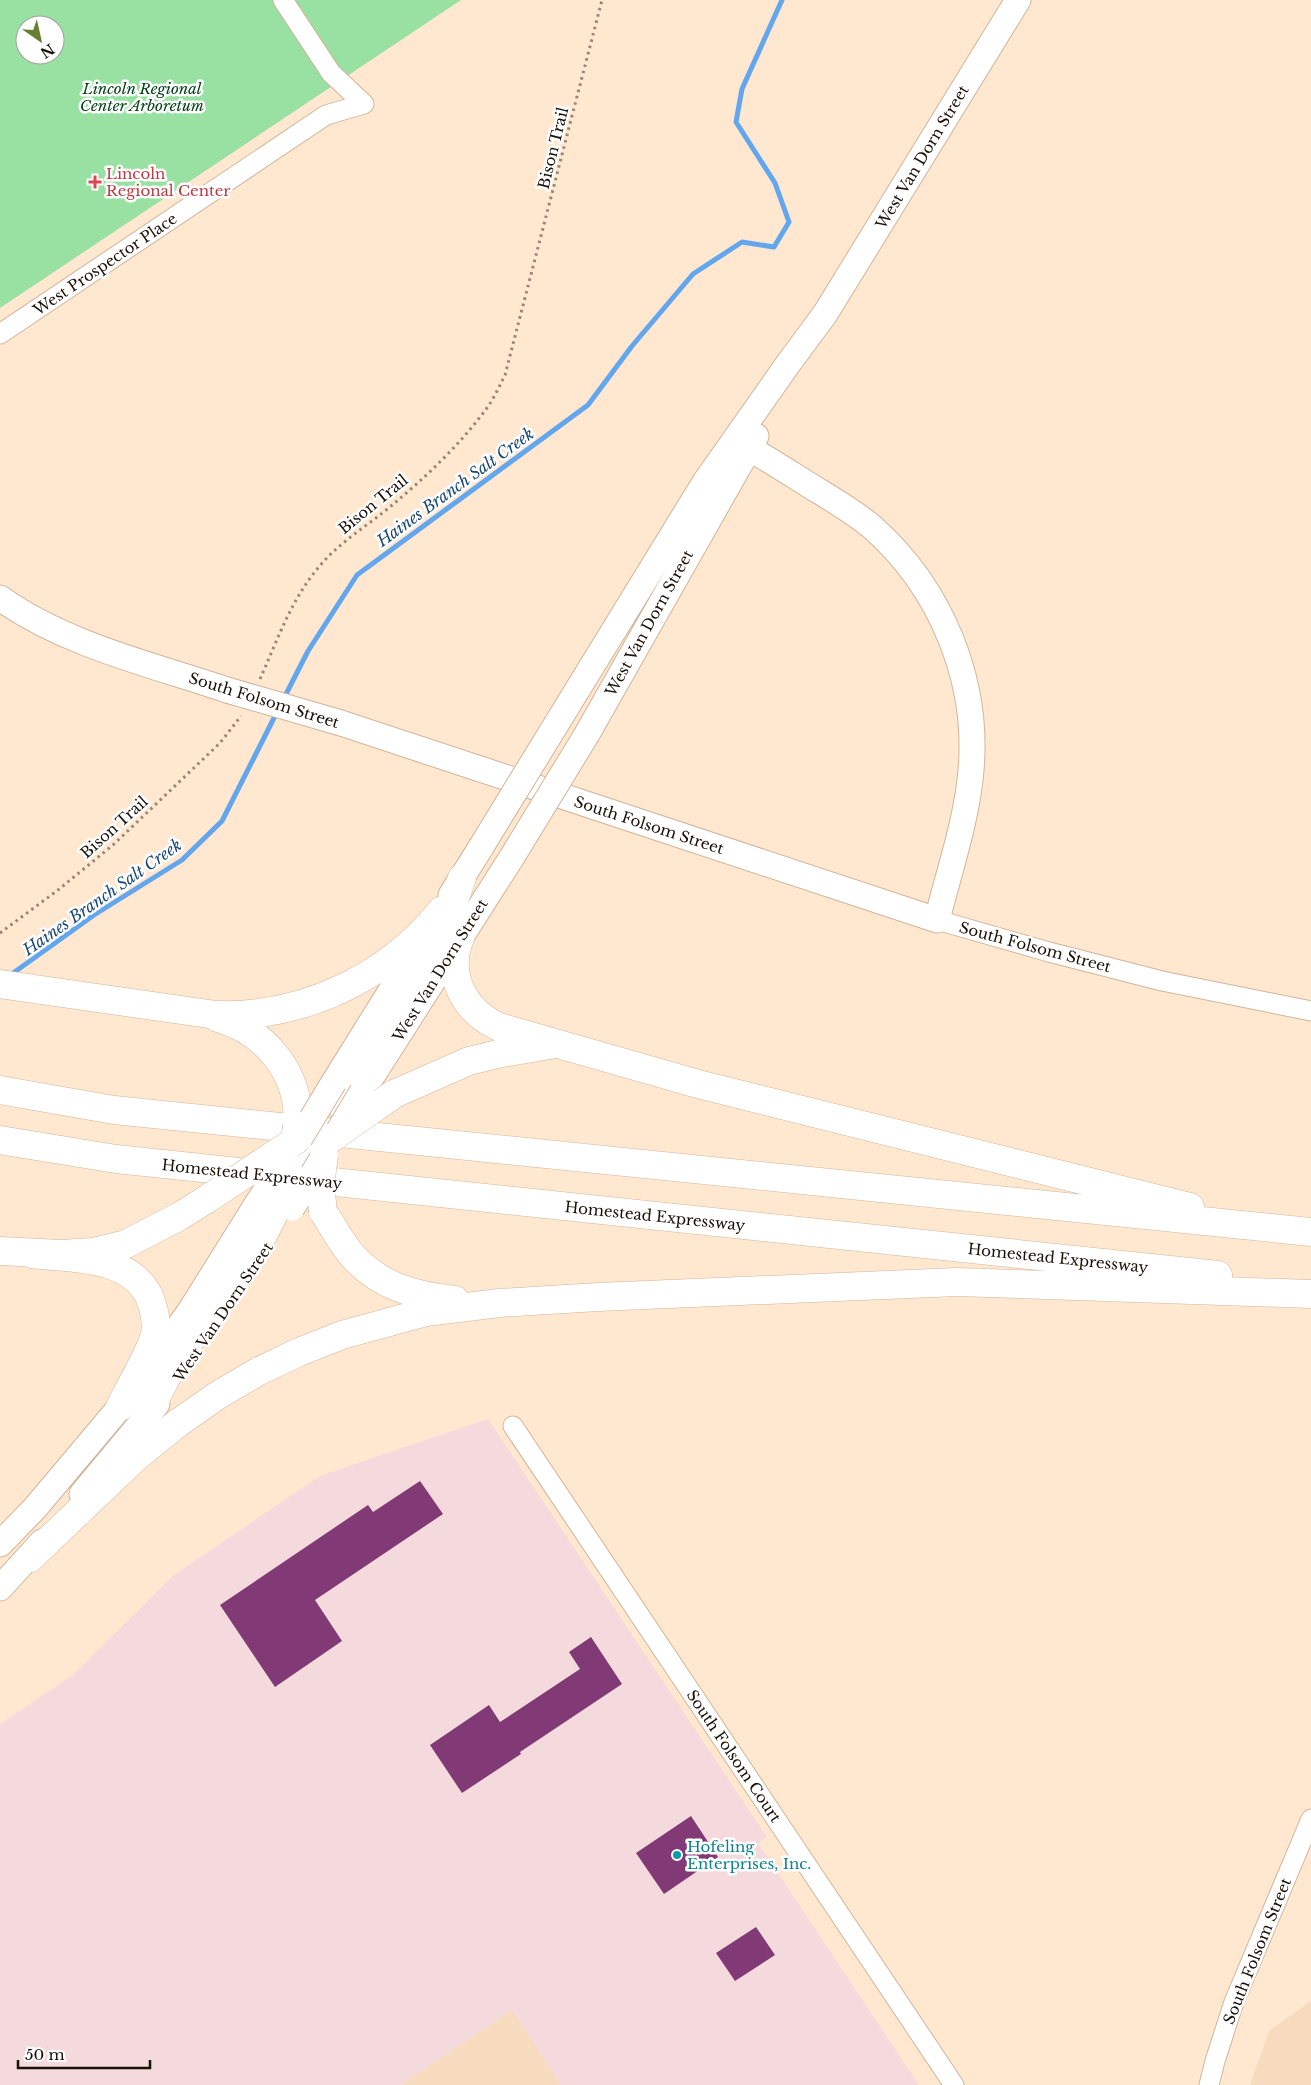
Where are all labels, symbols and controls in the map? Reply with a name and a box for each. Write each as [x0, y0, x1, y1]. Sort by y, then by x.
north arrow [15, 15, 65, 65]
text: N [37, 40, 58, 62]
park label: Lincoln Regional Center Arboretum [80, 79, 204, 115]
street label: West Van Dorn Street [871, 81, 973, 233]
street label: Bison Trail [534, 105, 572, 191]
place label: Lincoln Regional Center [106, 164, 231, 200]
marker: Lincoln Regional Center [88, 175, 102, 189]
street label: West Prospector Place [29, 209, 180, 320]
water label: Haines Branch Salt Creek [372, 423, 538, 551]
street label: Bison Trail [334, 470, 412, 538]
street label: West Van Dorn Street [600, 546, 697, 700]
street label: South Folsom Street [187, 668, 342, 732]
street label: Bison Trail [76, 792, 152, 862]
street label: South Folsom Street [572, 792, 726, 858]
water label: Haines Branch Salt Creek [18, 834, 185, 960]
street label: West Van Dorn Street [388, 895, 492, 1046]
street label: South Folsom Street [957, 918, 1113, 976]
street label: Homestead Expressway [161, 1155, 344, 1193]
street label: Homestead Expressway [564, 1197, 747, 1235]
street label: West Van Dorn Street [169, 1238, 277, 1386]
street label: Homestead Expressway [967, 1239, 1150, 1277]
street label: South Folsom Court [683, 1686, 786, 1826]
place label: Hofeling Enterprises, Inc. [687, 1837, 811, 1873]
marker: Hofeling Enterprises, Inc. [671, 1849, 683, 1861]
street label: South Folsom Street [1219, 1875, 1295, 2027]
scale bar [18, 2038, 150, 2070]
text: 50 m [25, 2045, 65, 2064]

